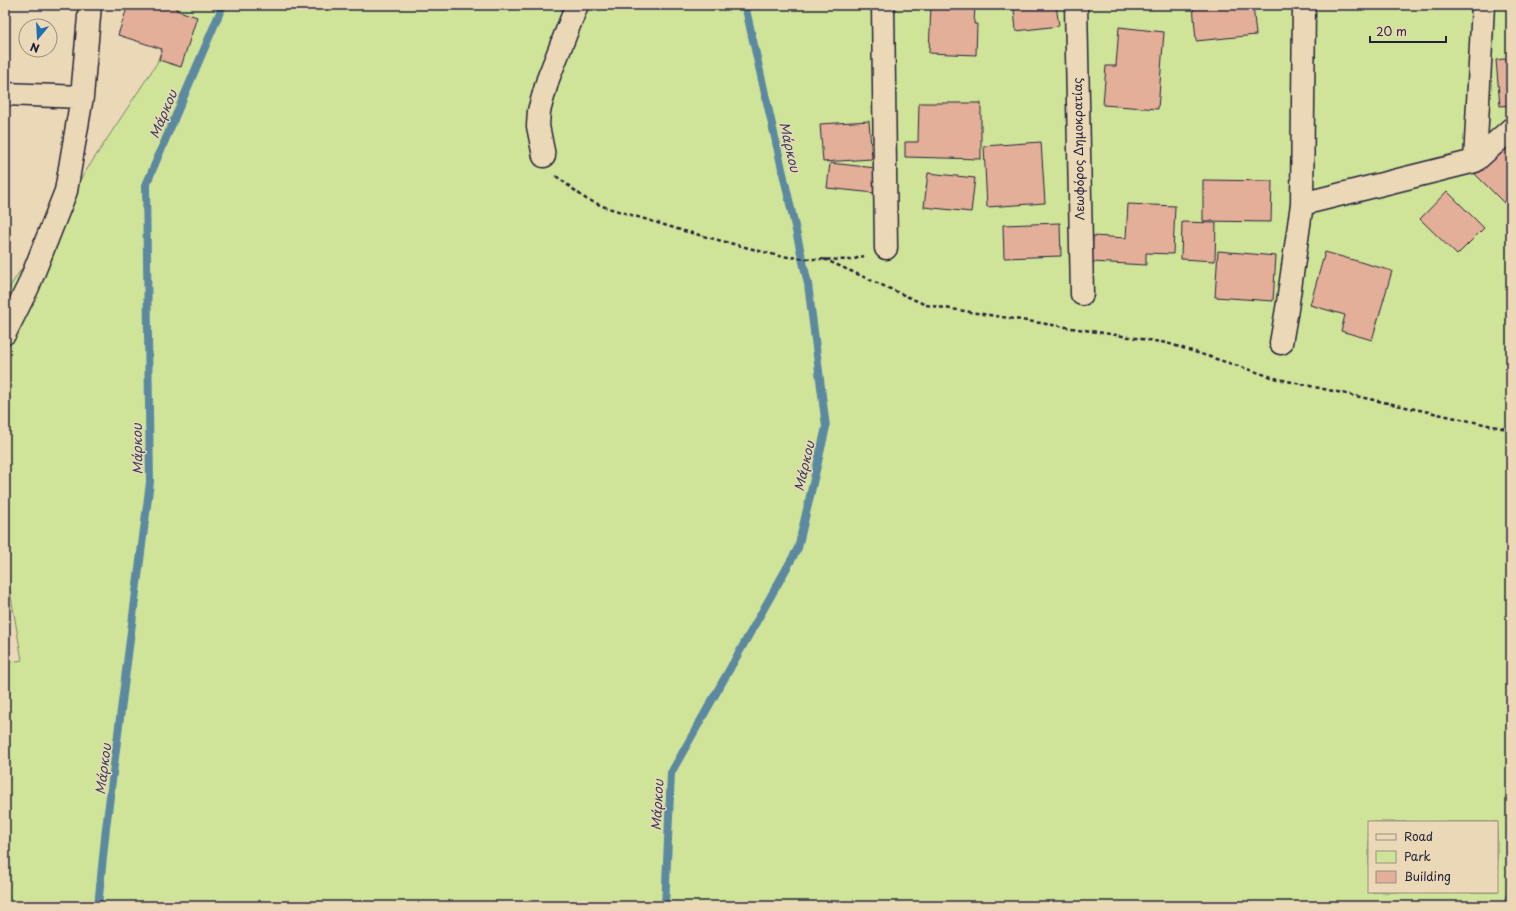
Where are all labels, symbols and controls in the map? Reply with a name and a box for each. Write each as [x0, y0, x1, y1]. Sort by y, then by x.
north arrow [18, 18, 58, 58]
scale bar [1370, 18, 1446, 44]
text: 20 m [1376, 22, 1407, 40]
text: N [28, 38, 42, 57]
street label: Λεωφόρος Δημοκρατίας [1068, 78, 1088, 221]
water label: Μάρκου [144, 85, 182, 141]
water label: Μάρκου [775, 120, 806, 175]
water label: Μάρκου [127, 422, 146, 475]
water label: Μάρκου [789, 438, 819, 493]
water label: Μάρκου [90, 741, 115, 795]
water label: Μάρκου [646, 778, 667, 831]
legend [1368, 821, 1498, 893]
text: Road [1404, 827, 1433, 845]
text: Park [1404, 847, 1431, 865]
text: Building [1404, 867, 1451, 885]

